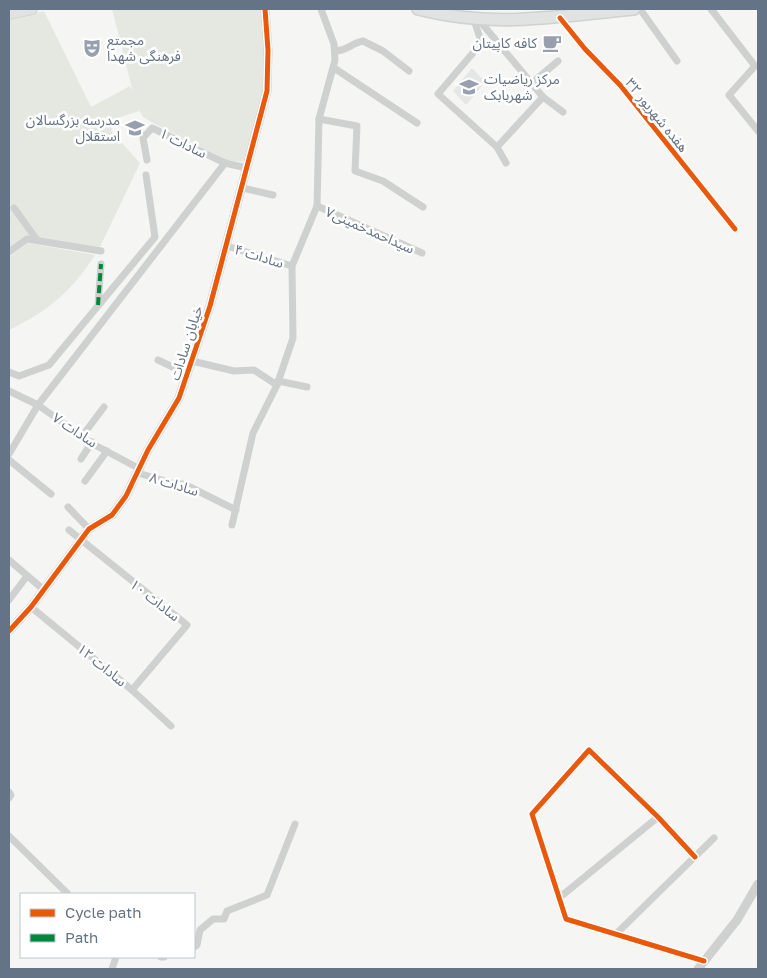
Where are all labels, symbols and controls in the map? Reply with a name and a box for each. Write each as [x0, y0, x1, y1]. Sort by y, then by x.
place label: مجمتع فرهنگی شهدا [107, 31, 181, 65]
cafe icon: کافه کاپیتان [541, 32, 563, 54]
place label: کافه کاپیتان [472, 34, 537, 53]
theatre icon: مجمتع فرهنگی شهدا [81, 37, 103, 59]
place label: مرکز ریاضیات شهربابک [484, 70, 560, 104]
street label: هفده شهریور ۳۲ [622, 74, 692, 156]
school or university icon: مرکز ریاضیات شهربابک [458, 76, 480, 98]
place label: مدرسه بزرگسالان استقلال [26, 111, 120, 145]
school or university icon: مدرسه بزرگسالان استقلال [124, 117, 146, 139]
street label: سادات ۱ [157, 124, 210, 161]
street label: سیداحمدخمینی۷ [323, 202, 417, 258]
street label: سادات ۴ [233, 240, 286, 271]
street label: خیابان سادات [165, 303, 207, 383]
street label: سادات ۷ [50, 408, 101, 451]
street label: سادات ۸ [148, 468, 201, 499]
street label: سادات ۱۰ [127, 575, 184, 624]
street label: سادات ۱۲ [74, 640, 130, 690]
legend [20, 893, 195, 958]
text: Cycle path [65, 903, 141, 921]
text: Path [65, 928, 98, 946]

